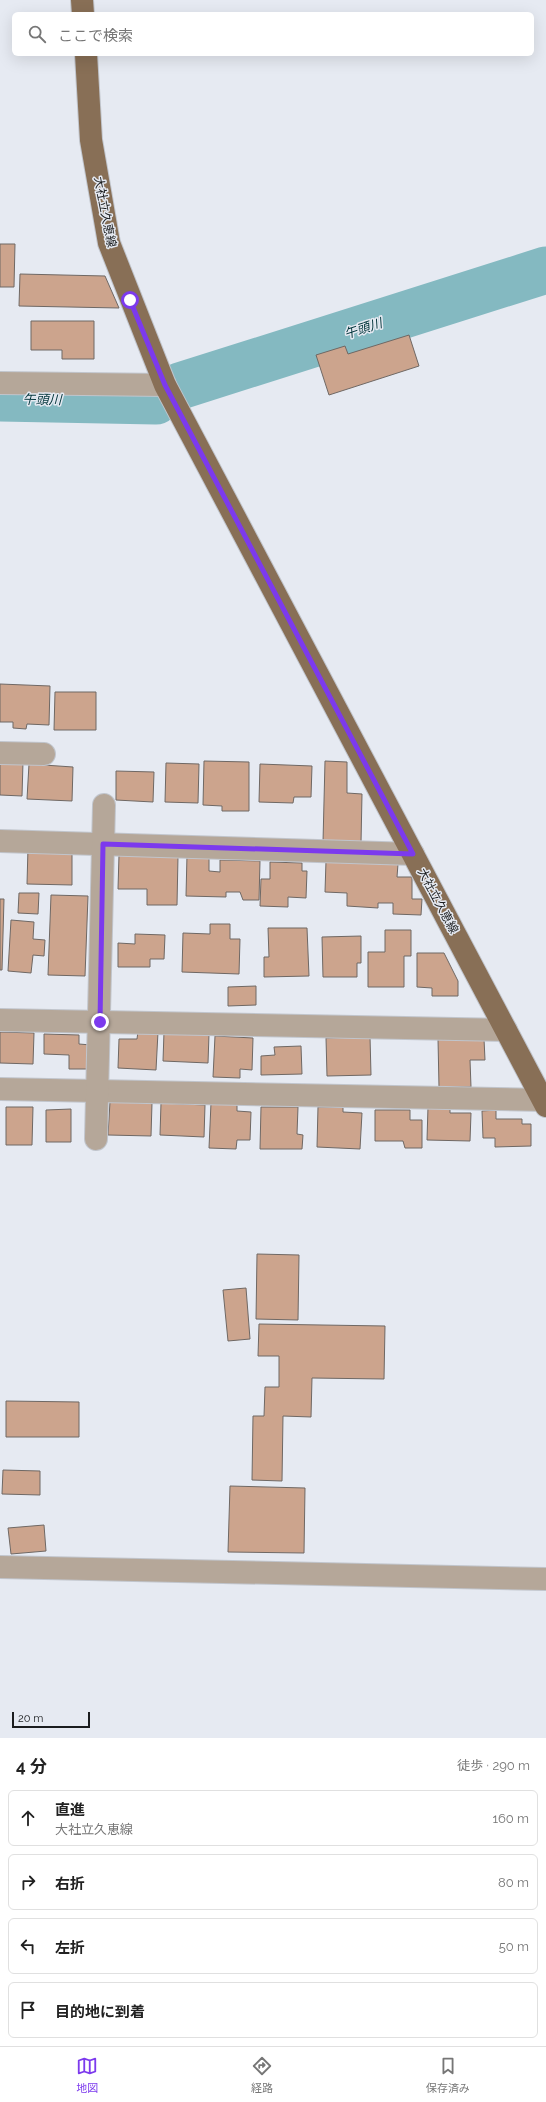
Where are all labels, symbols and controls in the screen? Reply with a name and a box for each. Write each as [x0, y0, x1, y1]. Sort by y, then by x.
search box [12, 12, 534, 56]
icon: search [26, 23, 48, 45]
text: ここで検索 [58, 27, 133, 45]
street label: 大社立久恵線 [91, 175, 119, 249]
route start [121, 291, 139, 309]
water label: 午頭川 [342, 315, 386, 342]
water label: 午頭川 [22, 392, 64, 407]
street label: 大社立久恵線 [415, 866, 461, 936]
route end [91, 1013, 109, 1031]
scale bar [12, 1710, 90, 1729]
text: 20 m [18, 1712, 43, 1725]
text: 4 分 [16, 1756, 47, 1776]
text: 徒歩 · 290 m [457, 1758, 530, 1773]
text: 直進 [55, 1801, 85, 1819]
icon: ahead [17, 1807, 39, 1829]
text: 160 m [492, 1811, 529, 1826]
text: 大社立久恵線 [55, 1822, 133, 1837]
icon: right [17, 1871, 39, 1893]
text: 右折 [55, 1875, 85, 1893]
text: 80 m [498, 1875, 529, 1890]
icon: left [17, 1935, 39, 1957]
text: 左折 [55, 1939, 85, 1957]
text: 50 m [499, 1939, 529, 1954]
icon: arrive [17, 1999, 39, 2021]
text: 目的地に到着 [55, 2003, 145, 2021]
tab: 地図 [76, 2055, 98, 2095]
tab: 経路 [251, 2055, 273, 2095]
tab: 保存済み [426, 2055, 470, 2095]

